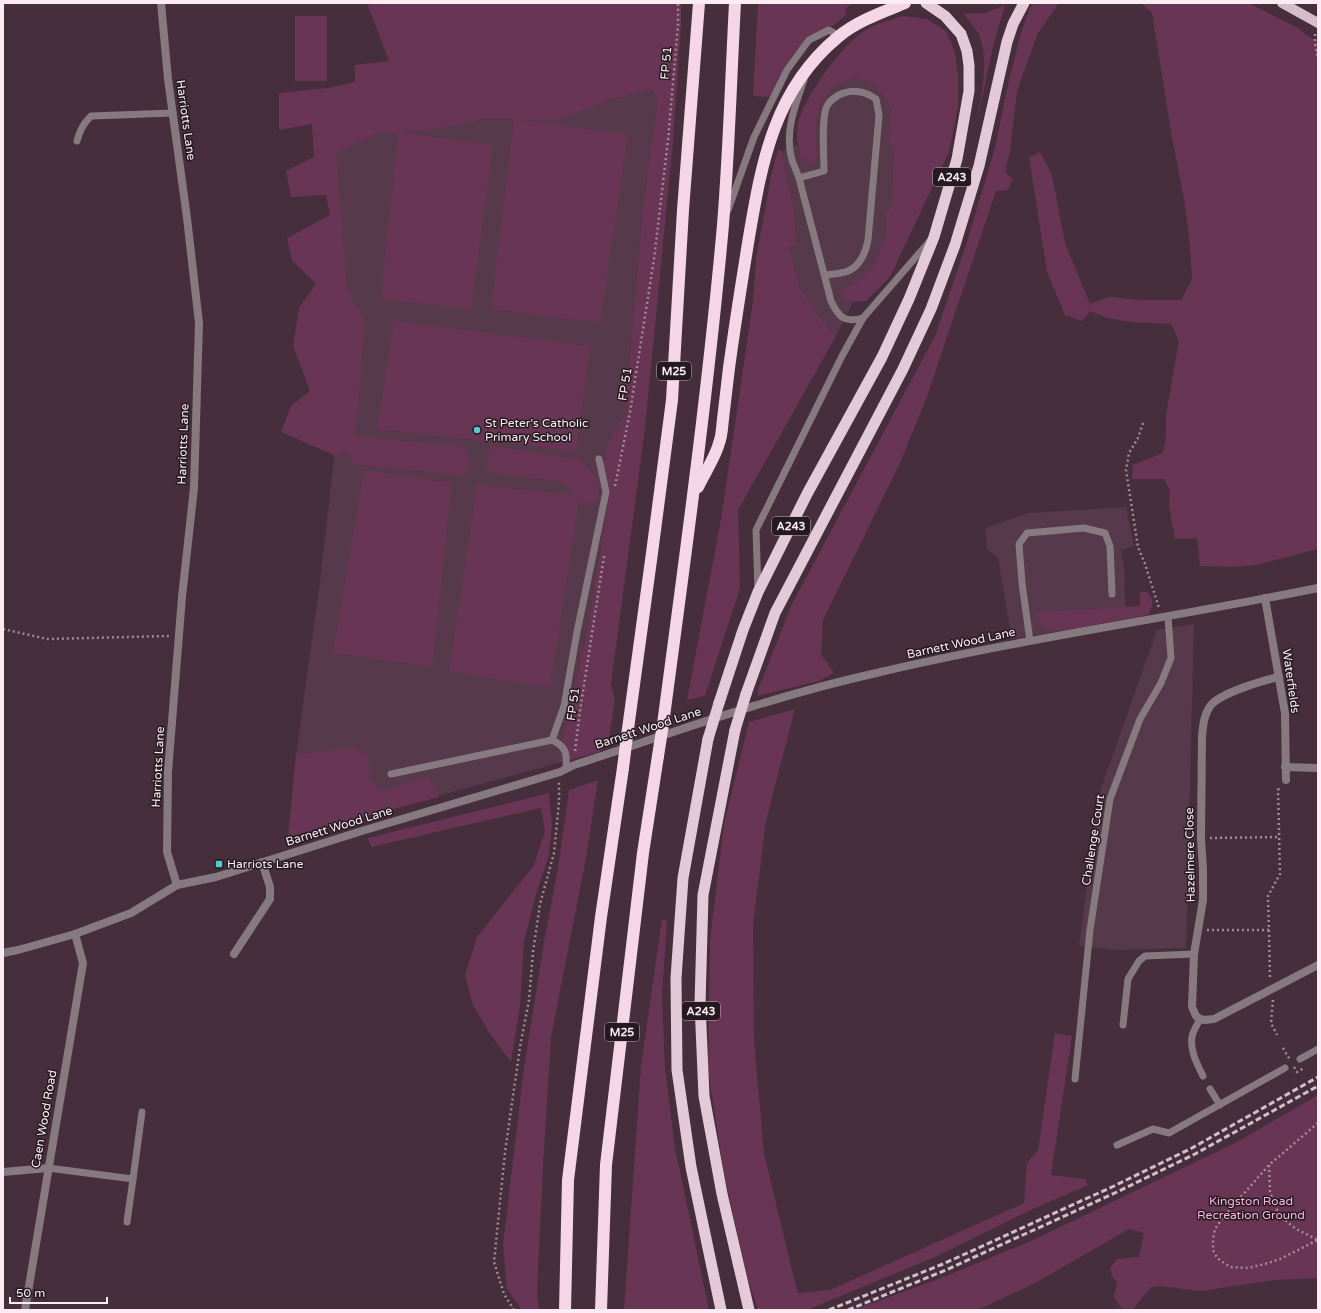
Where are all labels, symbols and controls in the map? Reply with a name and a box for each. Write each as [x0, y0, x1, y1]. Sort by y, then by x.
street label: FP 51 [658, 46, 674, 80]
street label: Harriotts Lane [173, 79, 199, 161]
road number: A243 [933, 168, 971, 186]
road number: M25 [657, 362, 691, 380]
street label: FP 51 [615, 366, 635, 402]
street label: Harriotts Lane [175, 403, 191, 485]
place label: St Peter's Catholic Primary School [485, 416, 588, 444]
marker: St Peter's Catholic Primary School [472, 425, 482, 435]
road number: A243 [772, 517, 810, 535]
street label: Barnett Wood Lane [905, 625, 1017, 661]
street label: Waterfields [1280, 648, 1302, 714]
street label: FP 51 [564, 686, 582, 722]
street label: Barnett Wood Lane [593, 704, 703, 752]
street label: Harriotts Lane [149, 726, 167, 808]
street label: Challenge Court [1079, 793, 1107, 886]
street label: Barnett Wood Lane [284, 803, 394, 849]
street label: Hazelmere Close [1182, 807, 1198, 903]
place label: Harriots Lane [227, 857, 304, 871]
marker: Harriots Lane [214, 859, 224, 869]
road number: A243 [682, 1002, 720, 1020]
road number: M25 [605, 1023, 639, 1041]
street label: Caen Wood Road [28, 1069, 60, 1169]
park label: Kingston Road Recreation Ground [1197, 1194, 1305, 1222]
scale bar [10, 1279, 107, 1305]
text: 50 m [16, 1286, 45, 1300]

